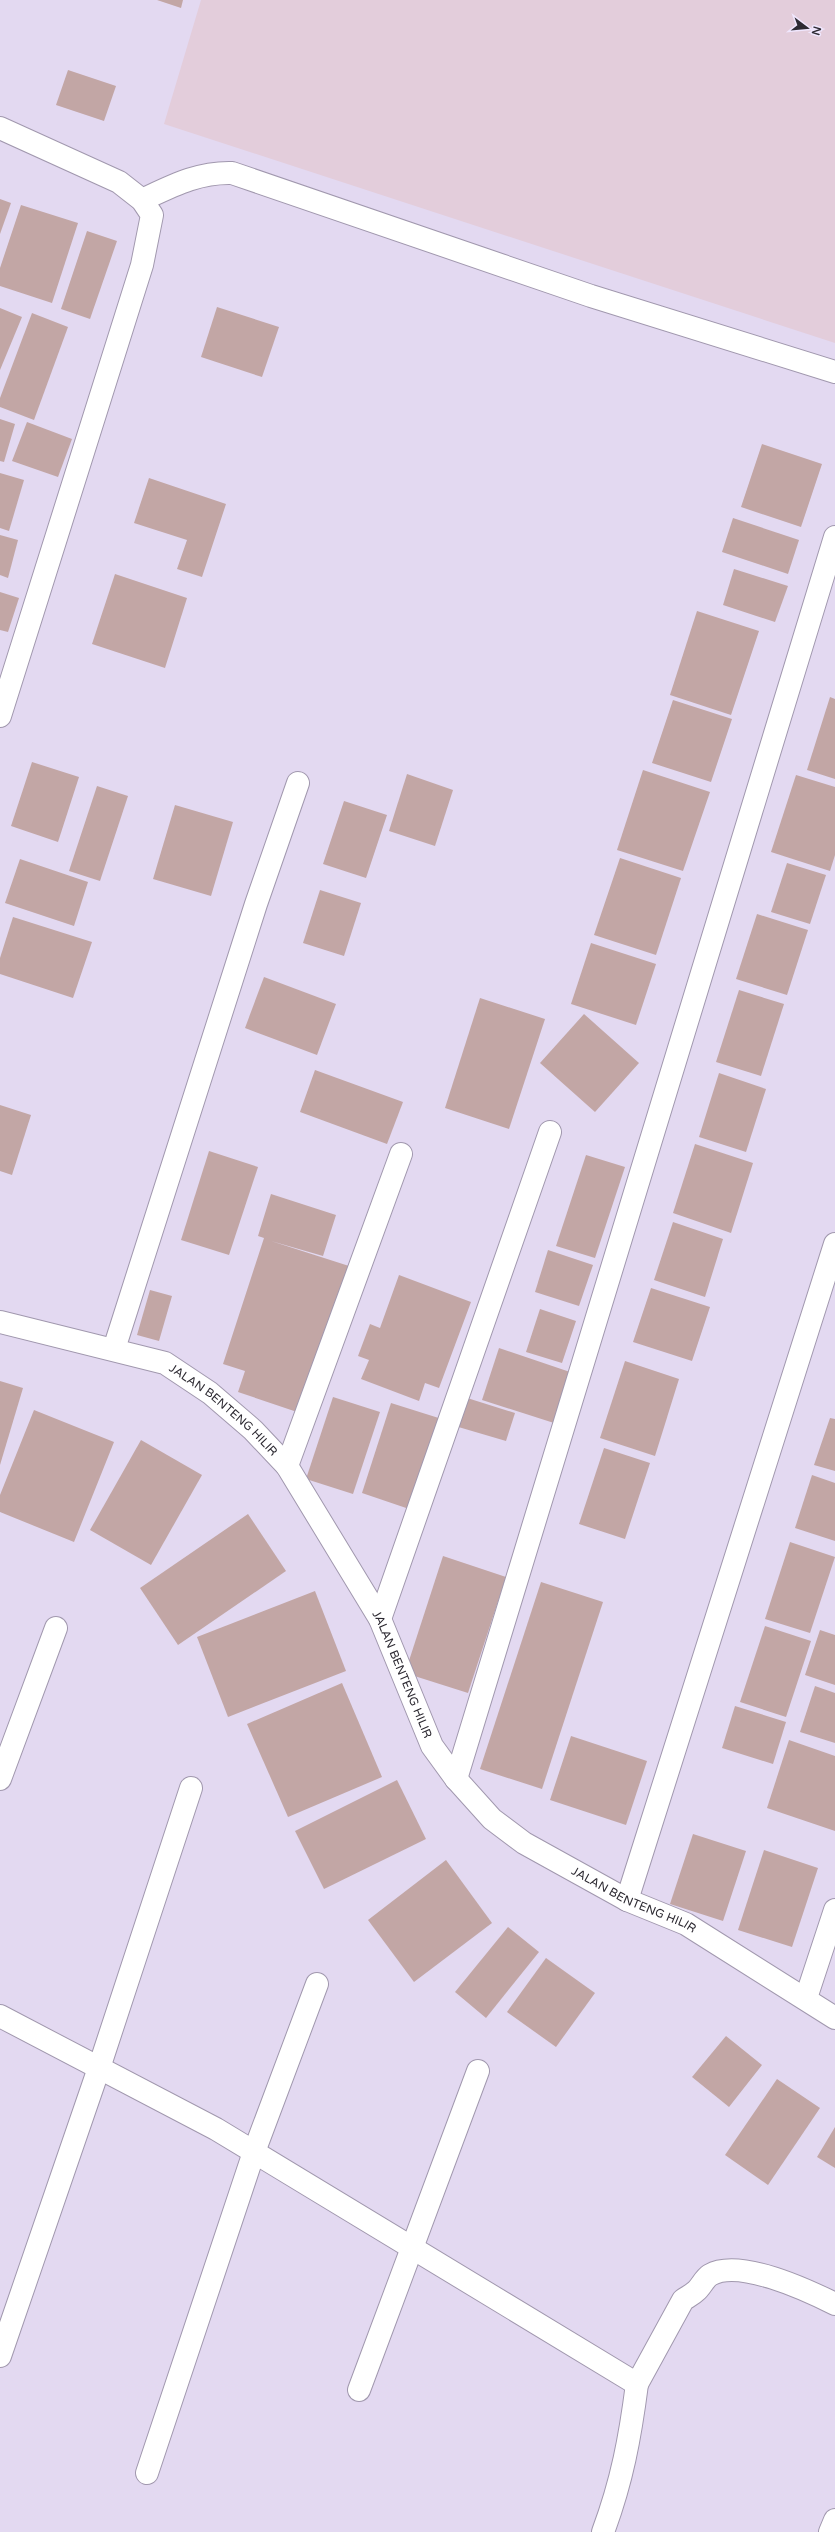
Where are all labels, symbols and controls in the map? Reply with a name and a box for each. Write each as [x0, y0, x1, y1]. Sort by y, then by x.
north arrow [787, 8, 827, 48]
text: N [809, 25, 824, 37]
street label: JALAN BENTENG HILIR [167, 1361, 280, 1458]
street label: JALAN BENTENG HILIR [369, 1608, 435, 1740]
street label: JALAN BENTENG HILIR [569, 1864, 699, 1936]

